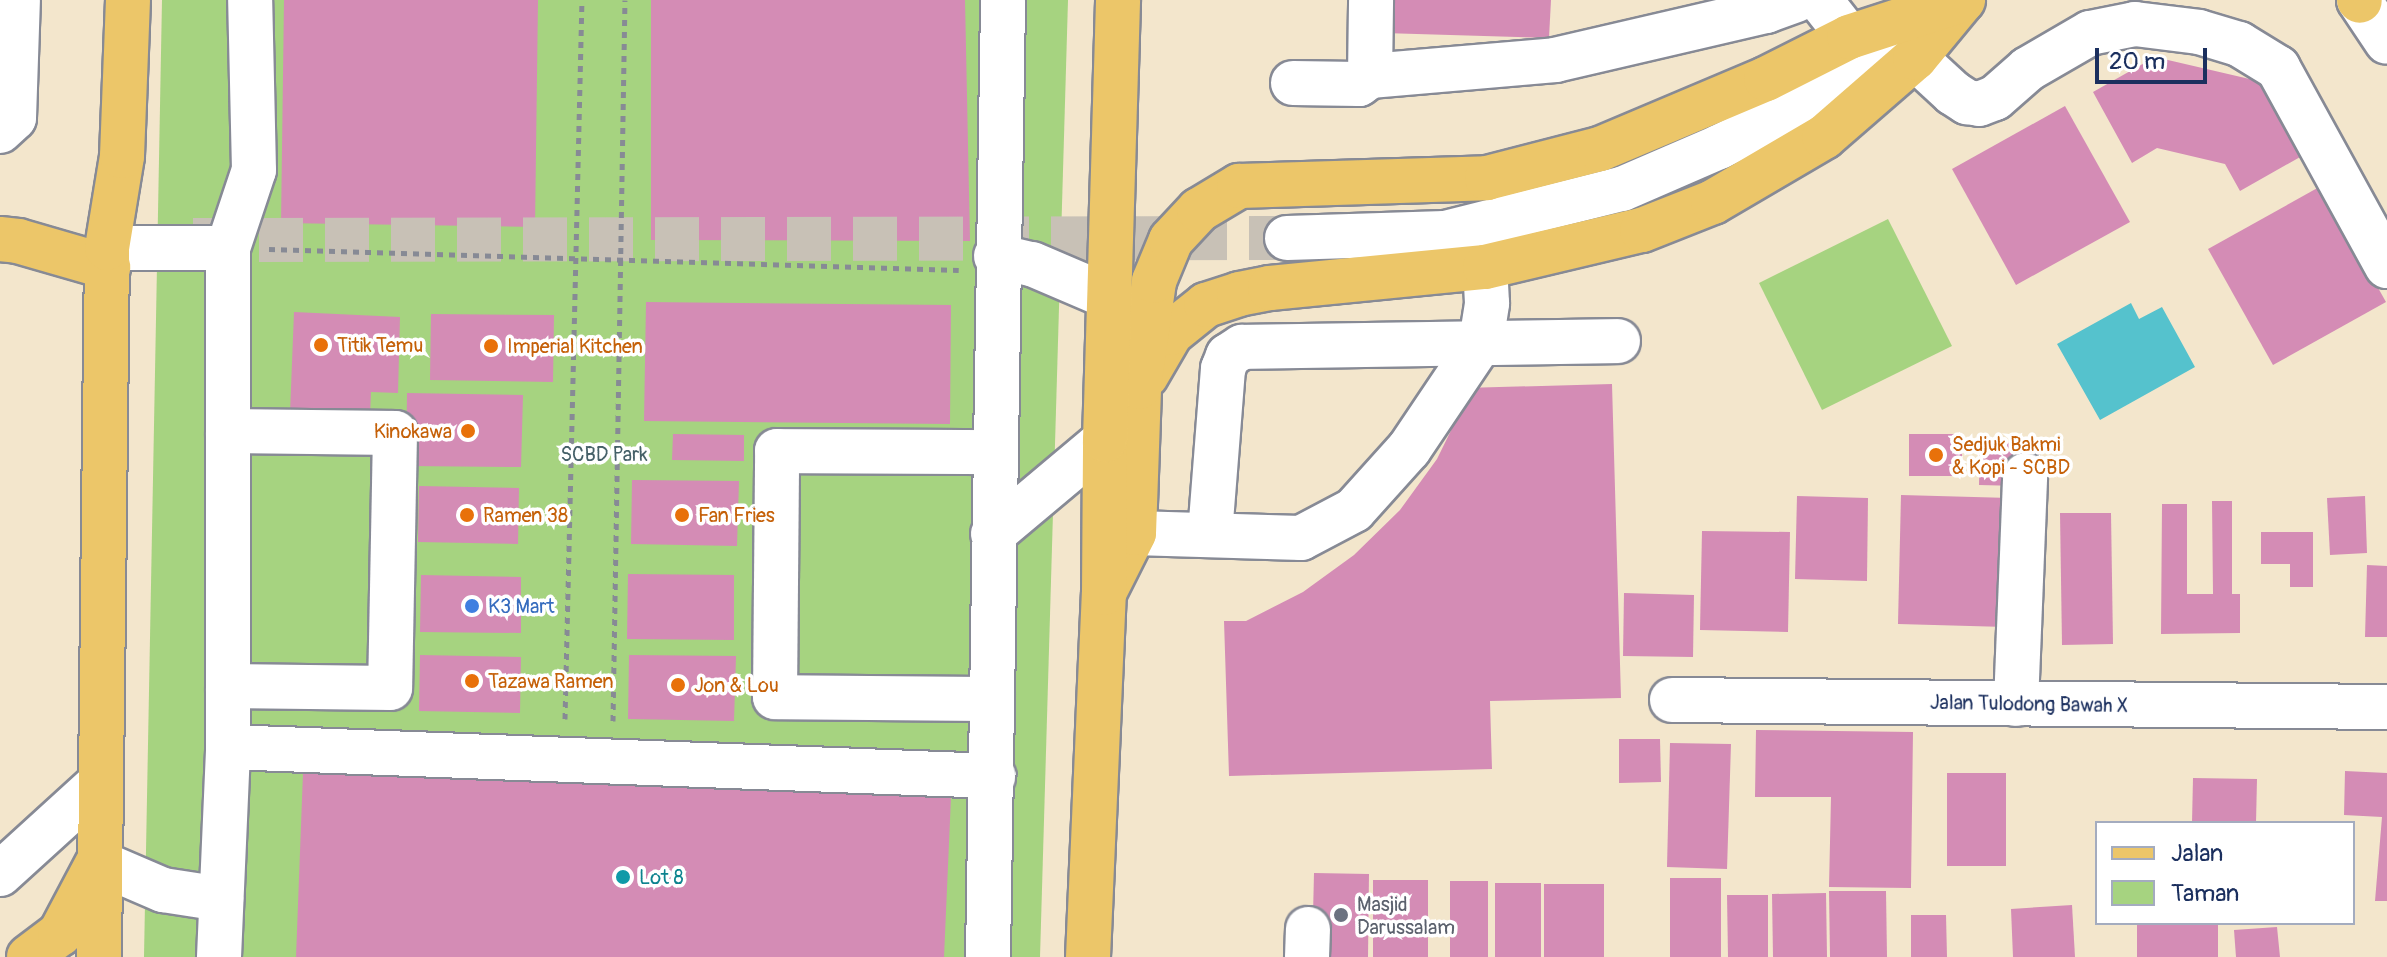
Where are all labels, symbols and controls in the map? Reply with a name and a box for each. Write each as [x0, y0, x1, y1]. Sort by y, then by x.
scale bar [2099, 32, 2211, 82]
text: 20 m [2109, 47, 2165, 76]
place label: Titik Temu [337, 333, 423, 357]
place label: Imperial Kitchen [507, 334, 643, 358]
marker: Titik Temu [312, 336, 330, 354]
marker: Imperial Kitchen [482, 337, 500, 355]
place label: Kinokawa [374, 419, 452, 443]
marker: Kinokawa [459, 422, 477, 440]
place label: Sedjuk Bakmi & Kopi - SCBD [1952, 432, 2070, 479]
park label: SCBD Park [560, 442, 648, 466]
marker: Sedjuk Bakmi & Kopi - SCBD [1927, 446, 1945, 464]
place label: Ramen 38 [483, 503, 568, 527]
place label: Fan Fries [698, 503, 775, 527]
marker: Ramen 38 [458, 506, 476, 524]
marker: Fan Fries [673, 506, 691, 524]
place label: K3 Mart [488, 594, 554, 618]
marker: K3 Mart [463, 597, 481, 615]
place label: Tazawa Ramen [488, 669, 613, 693]
marker: Tazawa Ramen [463, 672, 481, 690]
place label: Jon & Lou [694, 673, 779, 697]
marker: Jon & Lou [669, 676, 687, 694]
street label: Jalan Tulodong Bawah X [1930, 690, 2128, 718]
legend [2095, 821, 2355, 925]
text: Jalan [2171, 839, 2223, 868]
place label: Lot 8 [639, 865, 683, 889]
marker: Lot 8 [614, 868, 632, 886]
text: Taman [2171, 879, 2239, 908]
place label: Masjid Darussalam [1357, 892, 1455, 939]
marker: Masjid Darussalam [1332, 906, 1350, 924]

